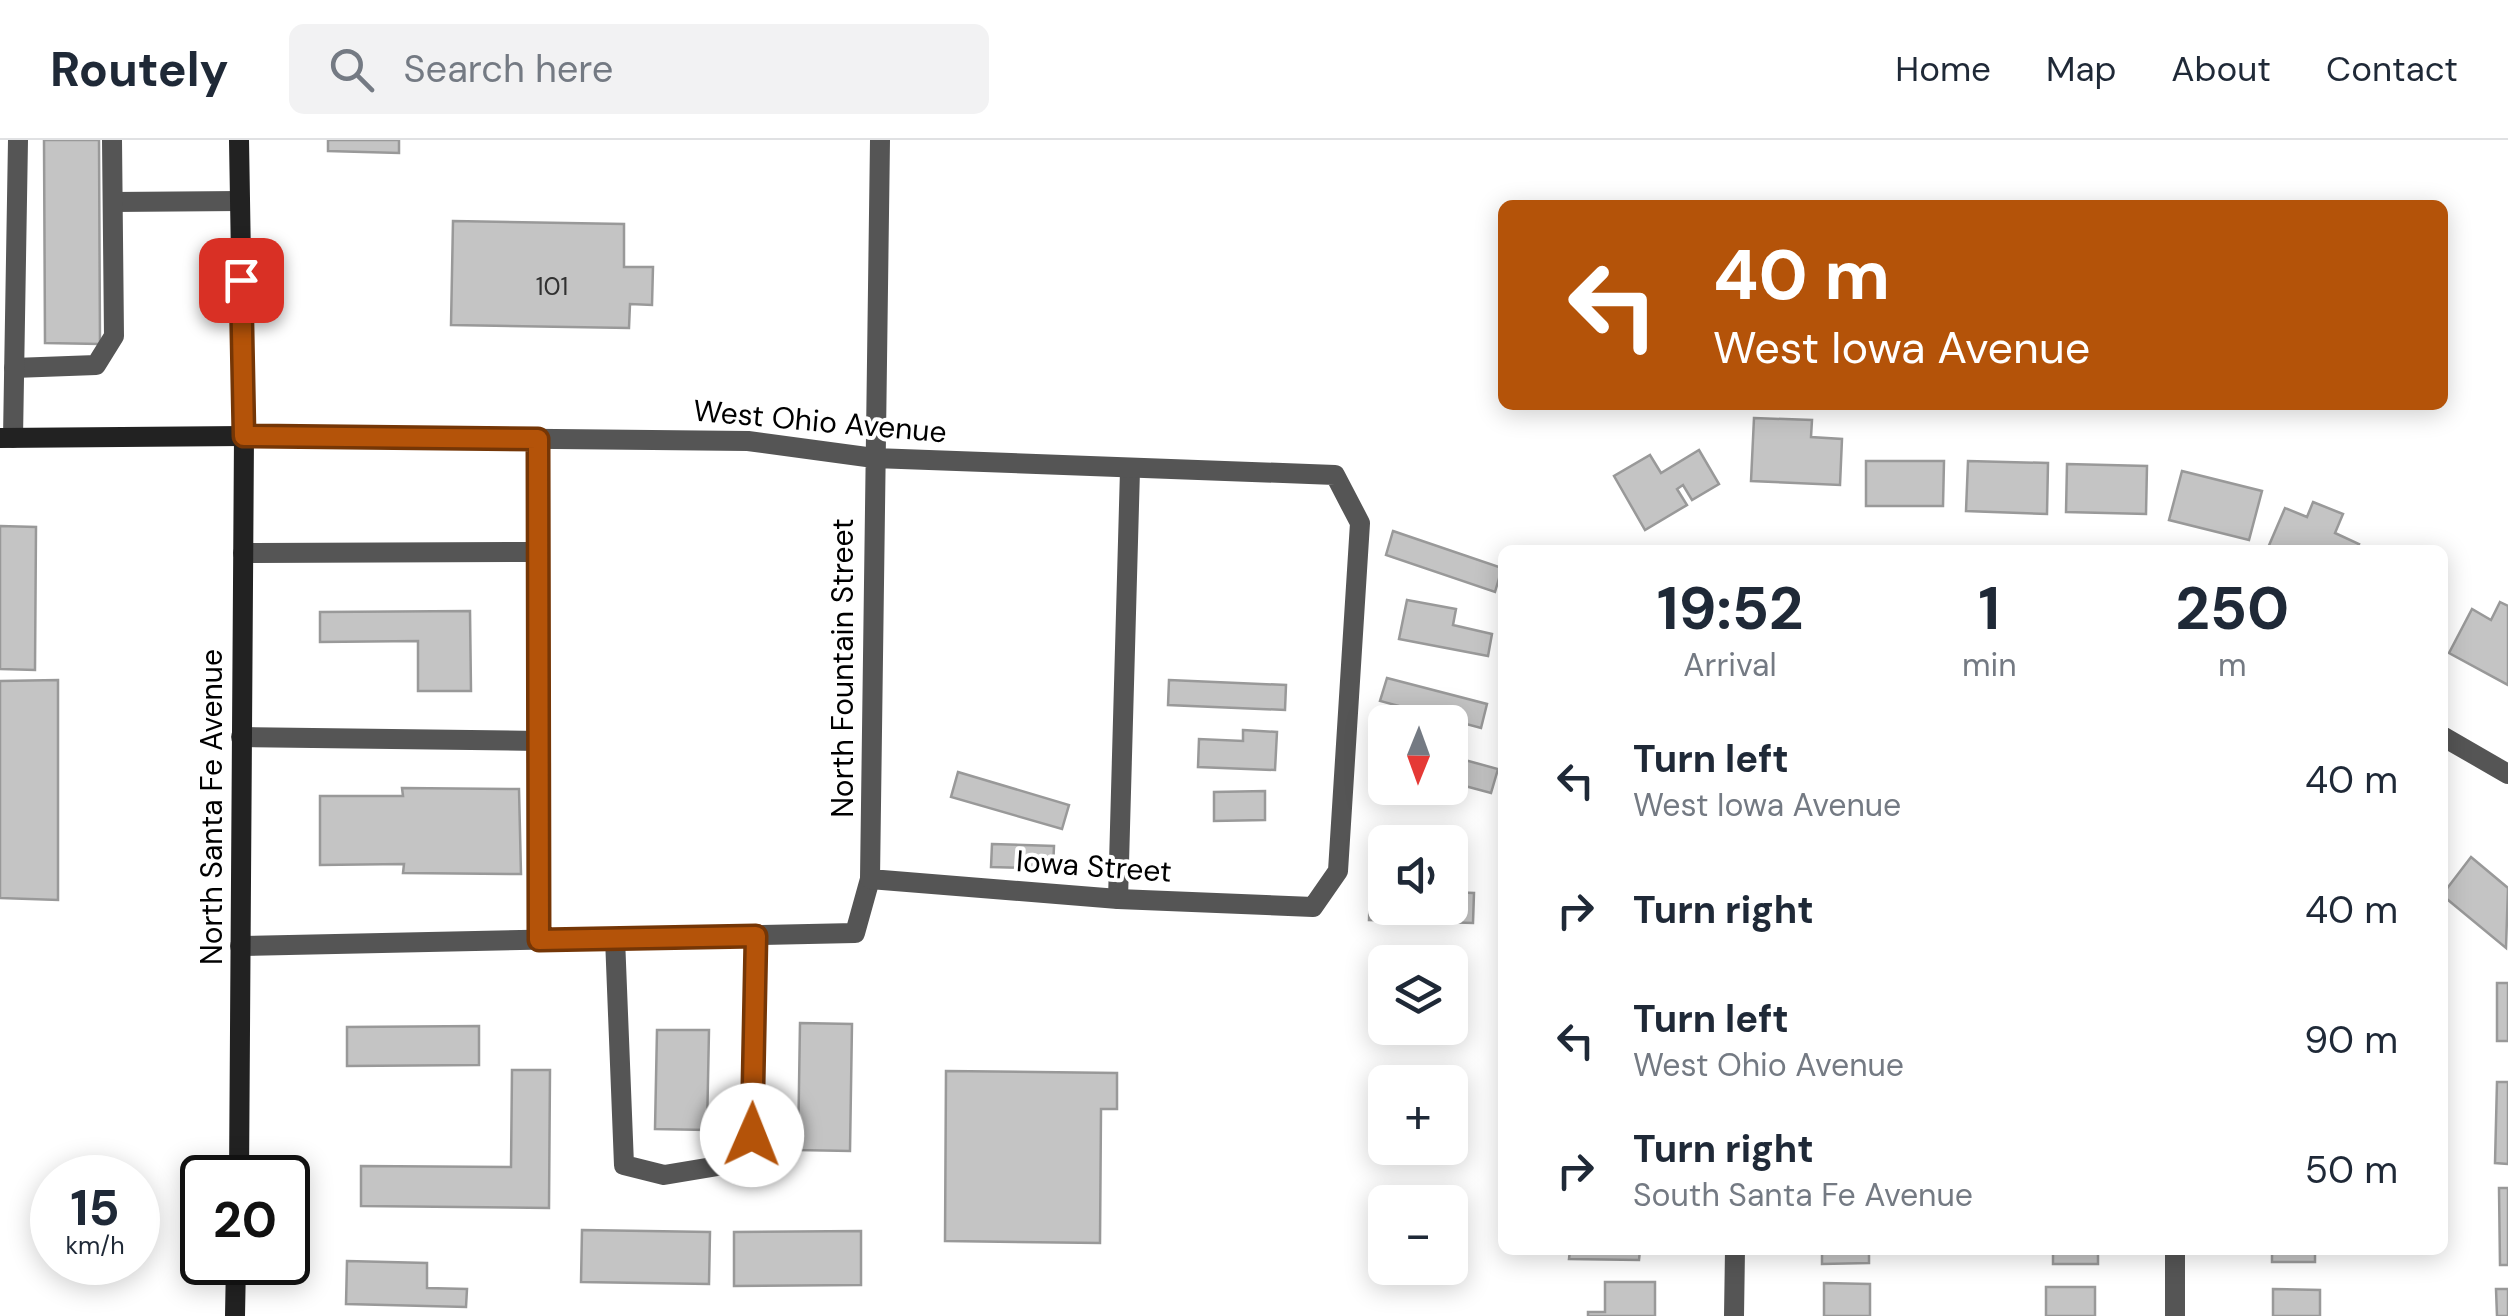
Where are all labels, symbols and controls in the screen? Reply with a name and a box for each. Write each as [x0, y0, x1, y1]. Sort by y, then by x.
search box [289, 24, 989, 114]
text: Routely [50, 38, 229, 101]
icon: search [324, 42, 379, 97]
text: Search here [404, 44, 613, 94]
text: Home [1895, 46, 1991, 92]
text: Map [2046, 46, 2116, 92]
text: About [2171, 46, 2271, 92]
text: Contact [2326, 46, 2458, 92]
text: 40 m [1713, 230, 1890, 321]
pin [199, 238, 284, 323]
icon: left [1548, 240, 1678, 370]
icon: arrive [214, 253, 269, 308]
house number: 101 [536, 270, 568, 303]
text: West Iowa Avenue [1713, 318, 2090, 377]
street label: West Ohio Avenue [692, 391, 948, 451]
street label: North Fountain Street [823, 518, 862, 818]
text: 19:52 [1657, 569, 1803, 648]
text: 1 [1978, 569, 2000, 648]
text: 250 [2175, 569, 2289, 648]
text: Arrival [1683, 644, 1777, 686]
text: min [1962, 644, 2017, 686]
text: m [2218, 644, 2246, 686]
street label: North Santa Fe Avenue [192, 649, 231, 965]
north arrow [1368, 705, 1468, 805]
map controls [1368, 705, 1468, 1285]
text: Turn left [1633, 734, 1789, 784]
icon: left [1548, 753, 1603, 808]
text: 40 m [2305, 755, 2398, 805]
text: West Iowa Avenue [1633, 784, 1901, 826]
button: sound [1368, 825, 1468, 925]
street label: Iowa Street [1015, 841, 1173, 891]
icon: right [1548, 883, 1603, 938]
text: Turn right [1633, 885, 1814, 935]
text: 40 m [2305, 885, 2398, 935]
button: layers [1368, 945, 1468, 1045]
text: Turn left [1633, 994, 1789, 1044]
icon: left [1548, 1013, 1603, 1068]
text: 90 m [2304, 1015, 2398, 1065]
text: West Ohio Avenue [1633, 1044, 1904, 1086]
button: + [1368, 1065, 1468, 1165]
position arrow [700, 1083, 804, 1187]
text: Turn right [1633, 1124, 1814, 1174]
icon: right [1548, 1143, 1603, 1198]
text: 50 m [2305, 1145, 2398, 1195]
speed limit sign: 20 [180, 1155, 310, 1285]
text: South Santa Fe Avenue [1633, 1174, 1973, 1216]
text: 15 [70, 1175, 120, 1241]
button: − [1368, 1185, 1468, 1285]
text: km/h [65, 1229, 125, 1262]

